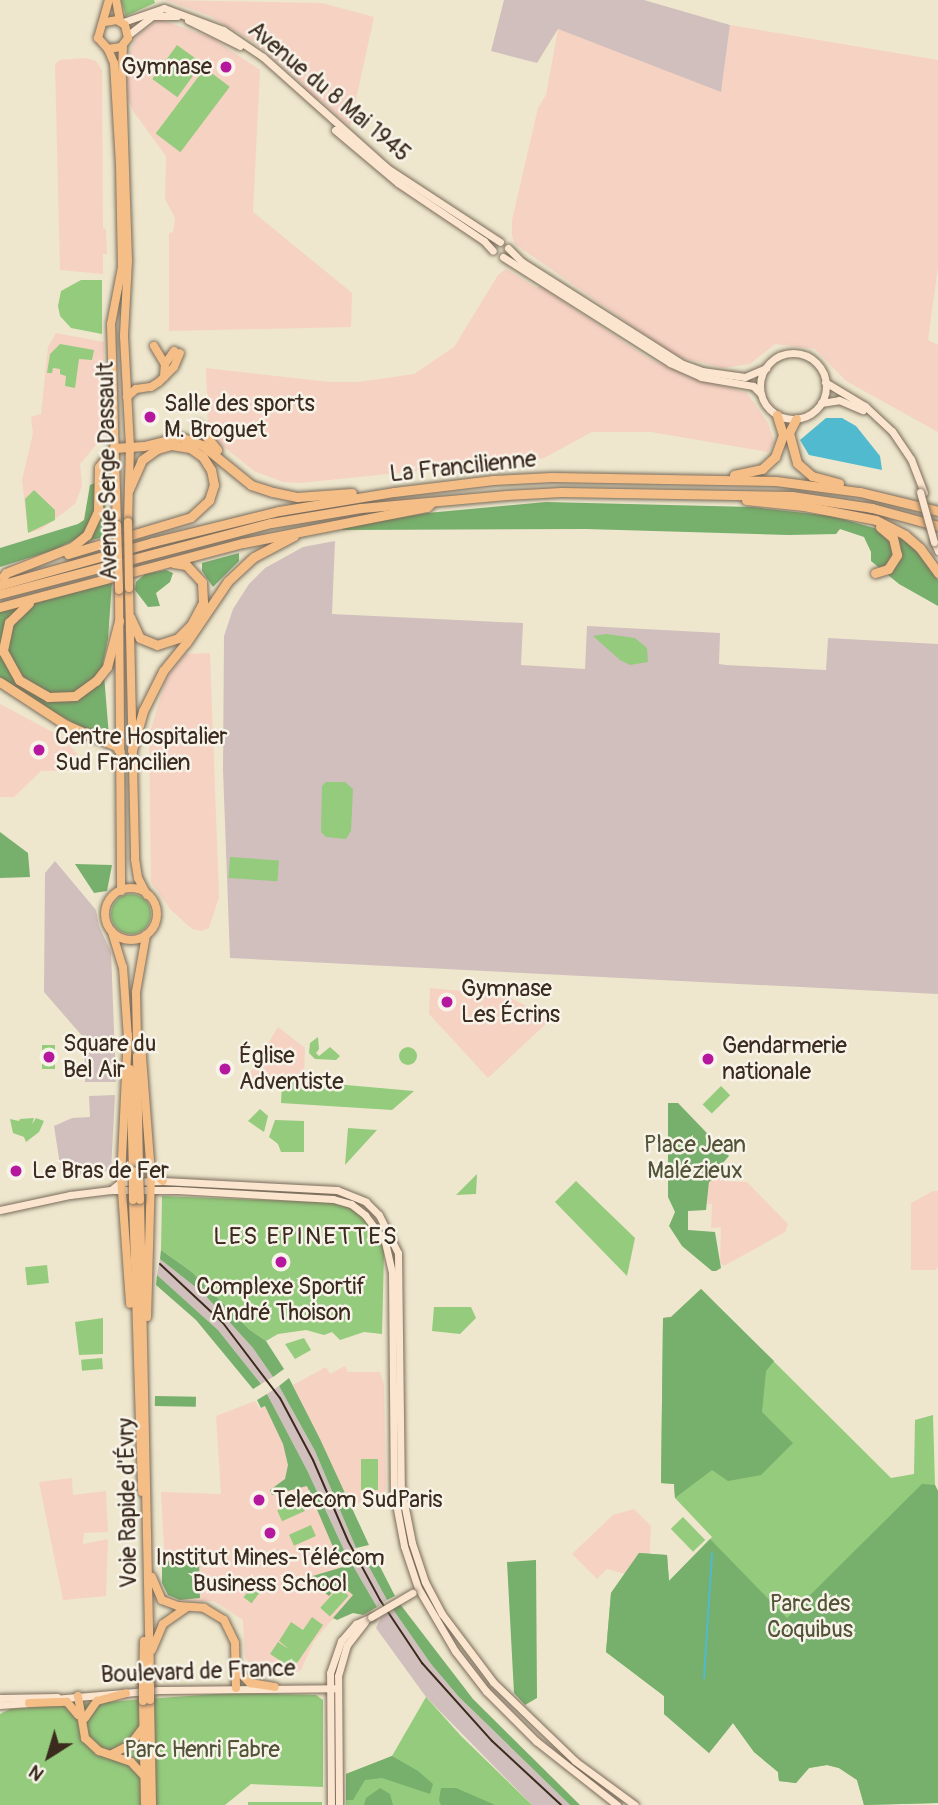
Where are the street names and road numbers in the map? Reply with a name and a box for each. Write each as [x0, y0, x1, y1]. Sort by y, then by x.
street label: Avenue du 8 Mai 1945 [242, 16, 416, 168]
street label: Avenue Serge Dassault [92, 361, 124, 581]
street label: La Francilienne [388, 446, 538, 488]
street label: Voie Rapide d'Évry [113, 1418, 143, 1588]
street label: Boulevard de France [100, 1655, 296, 1689]

